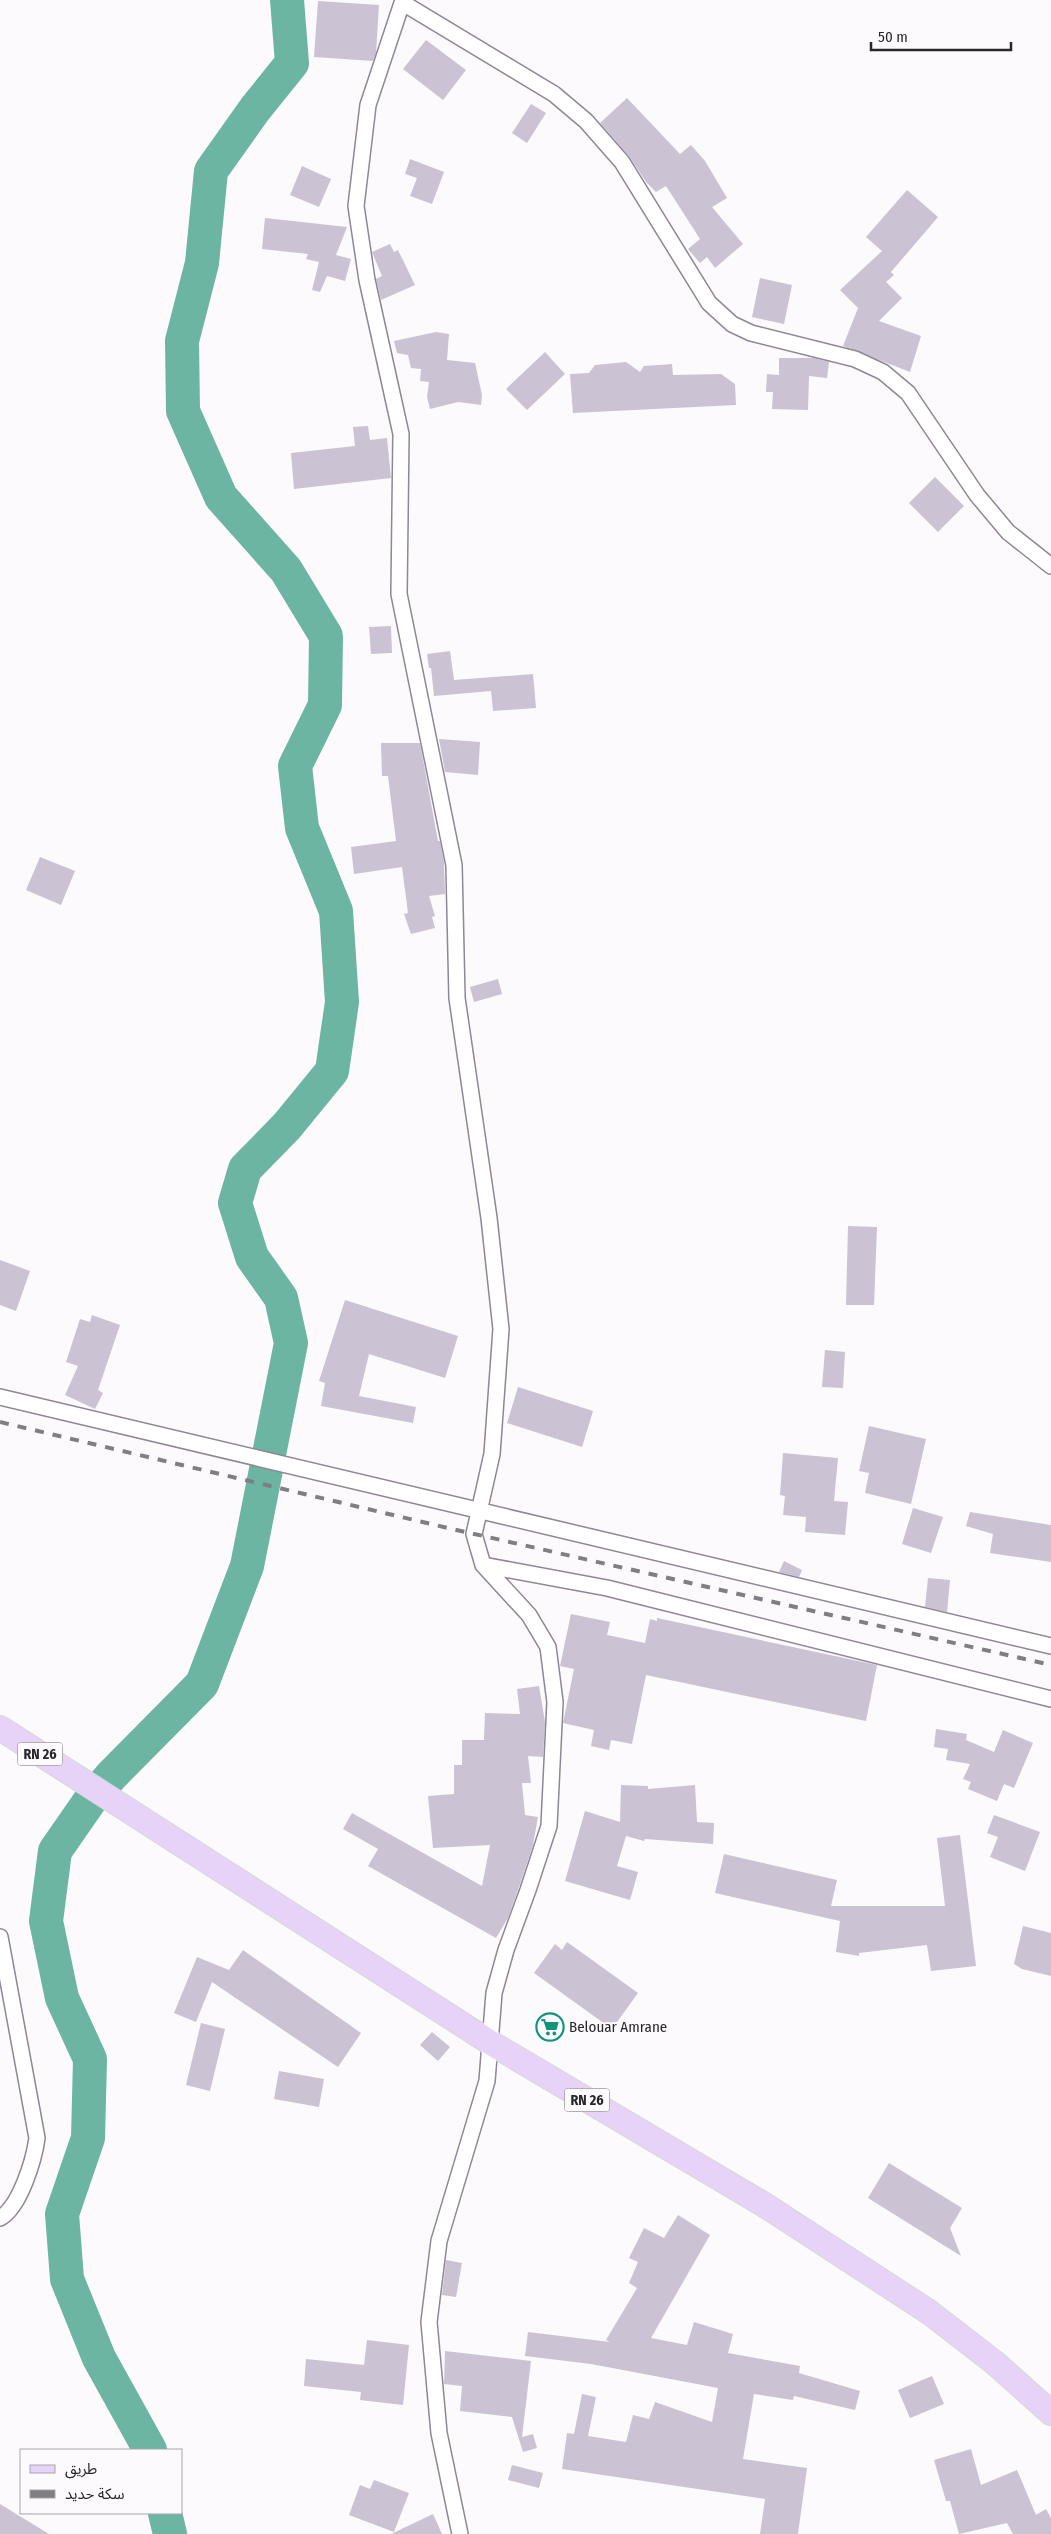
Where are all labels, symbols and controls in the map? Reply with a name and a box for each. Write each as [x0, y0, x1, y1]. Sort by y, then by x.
scale bar [871, 20, 1011, 52]
text: 50 m [878, 28, 908, 46]
road number: RN 26 [18, 1742, 62, 1766]
supermarket icon: Belouar Amrane [535, 2012, 565, 2042]
place label: Belouar Amrane [569, 2018, 667, 2036]
road number: RN 26 [564, 2088, 610, 2112]
legend [20, 2449, 182, 2514]
text: طريق [65, 2460, 97, 2479]
text: سكة حديد [65, 2485, 125, 2503]

